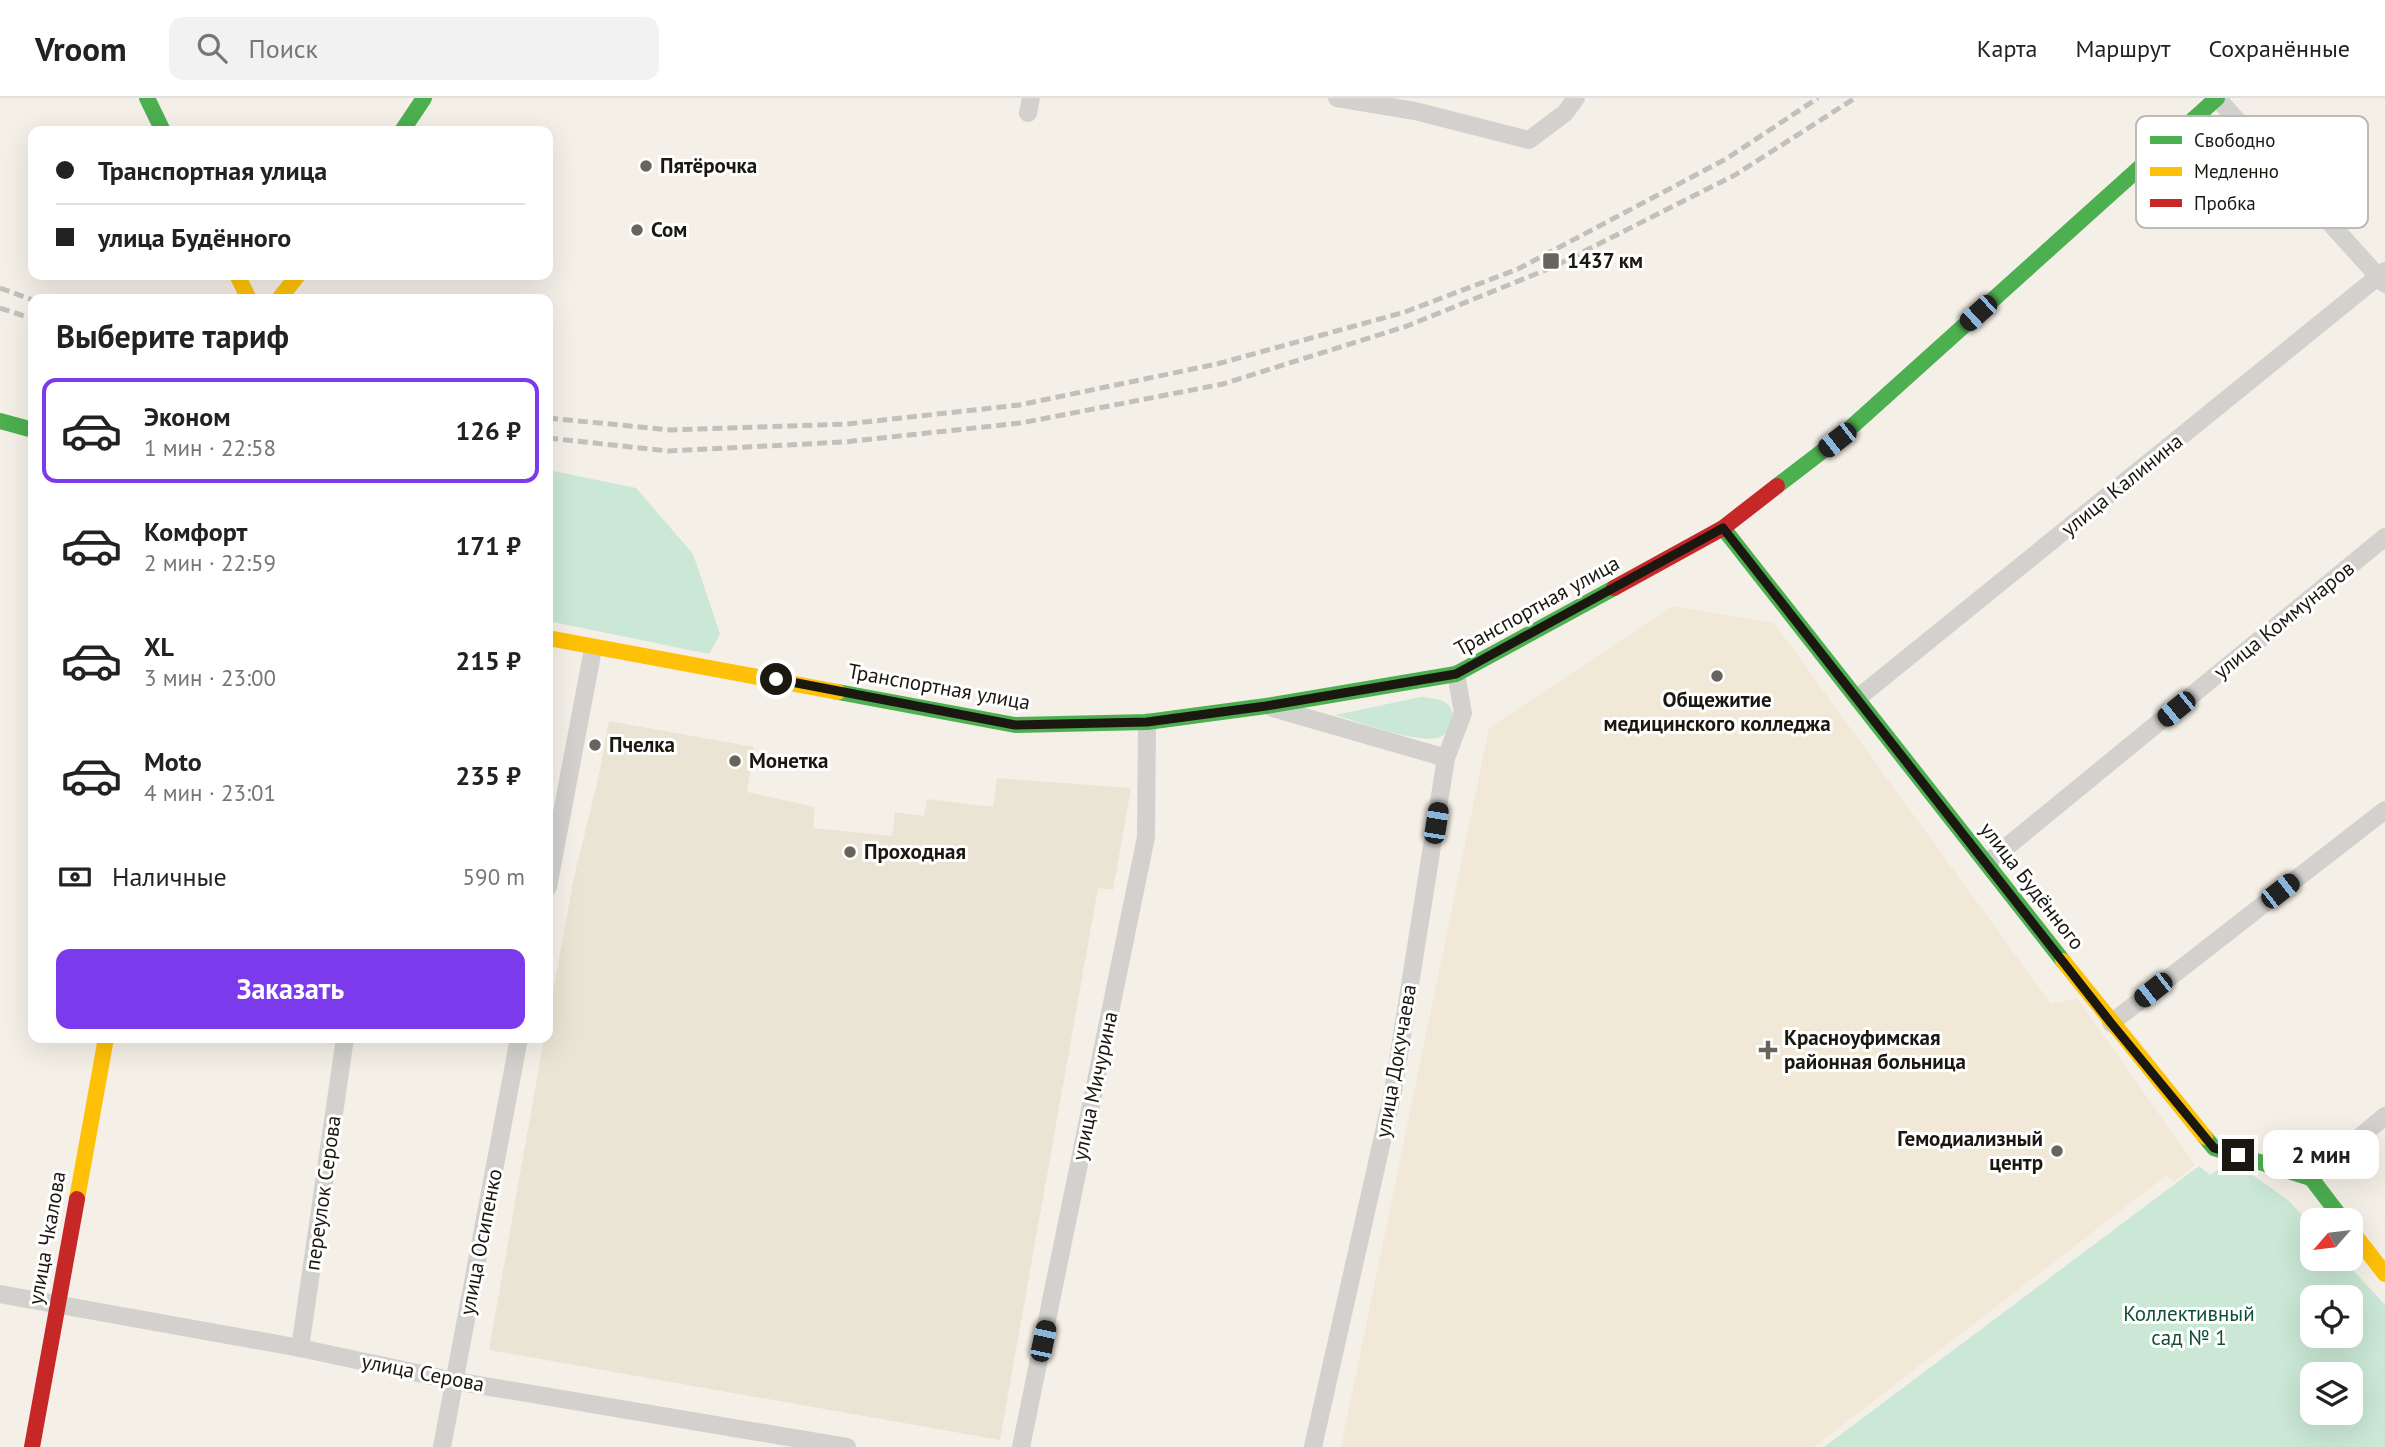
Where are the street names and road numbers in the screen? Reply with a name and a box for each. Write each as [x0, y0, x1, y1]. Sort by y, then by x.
street label: улица Калинина [2055, 427, 2188, 542]
street label: Транспортная улица [1449, 549, 1624, 662]
street label: улица Коммунаров [2208, 555, 2360, 685]
street label: Транспортная улица [846, 657, 1032, 716]
street label: улица Будённого [1974, 816, 2091, 955]
street label: улица Докучаева [1369, 982, 1422, 1140]
street label: улица Мичурина [1066, 1009, 1123, 1163]
street label: переулок Серова [298, 1114, 347, 1272]
street label: улица Осипенко [453, 1166, 508, 1317]
street label: улица Чкалова [21, 1169, 72, 1307]
street label: улица Серова [359, 1347, 487, 1398]

